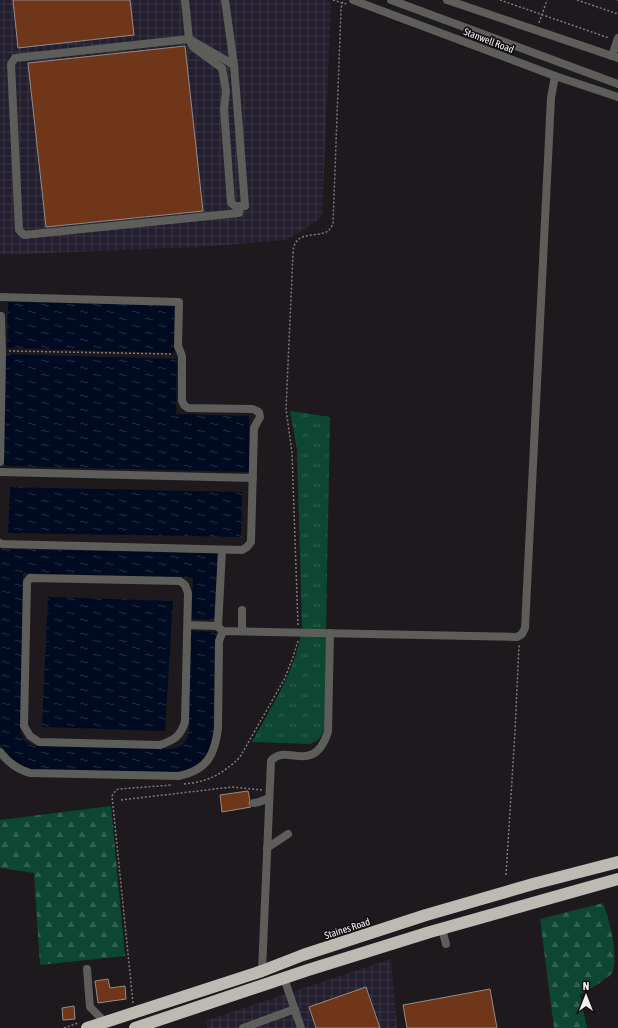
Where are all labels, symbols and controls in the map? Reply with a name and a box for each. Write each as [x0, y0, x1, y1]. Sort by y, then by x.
street label: Stanwell Road [462, 26, 516, 55]
street label: Staines Road [323, 916, 372, 941]
north arrow [566, 976, 606, 1016]
text: N [583, 980, 589, 992]

